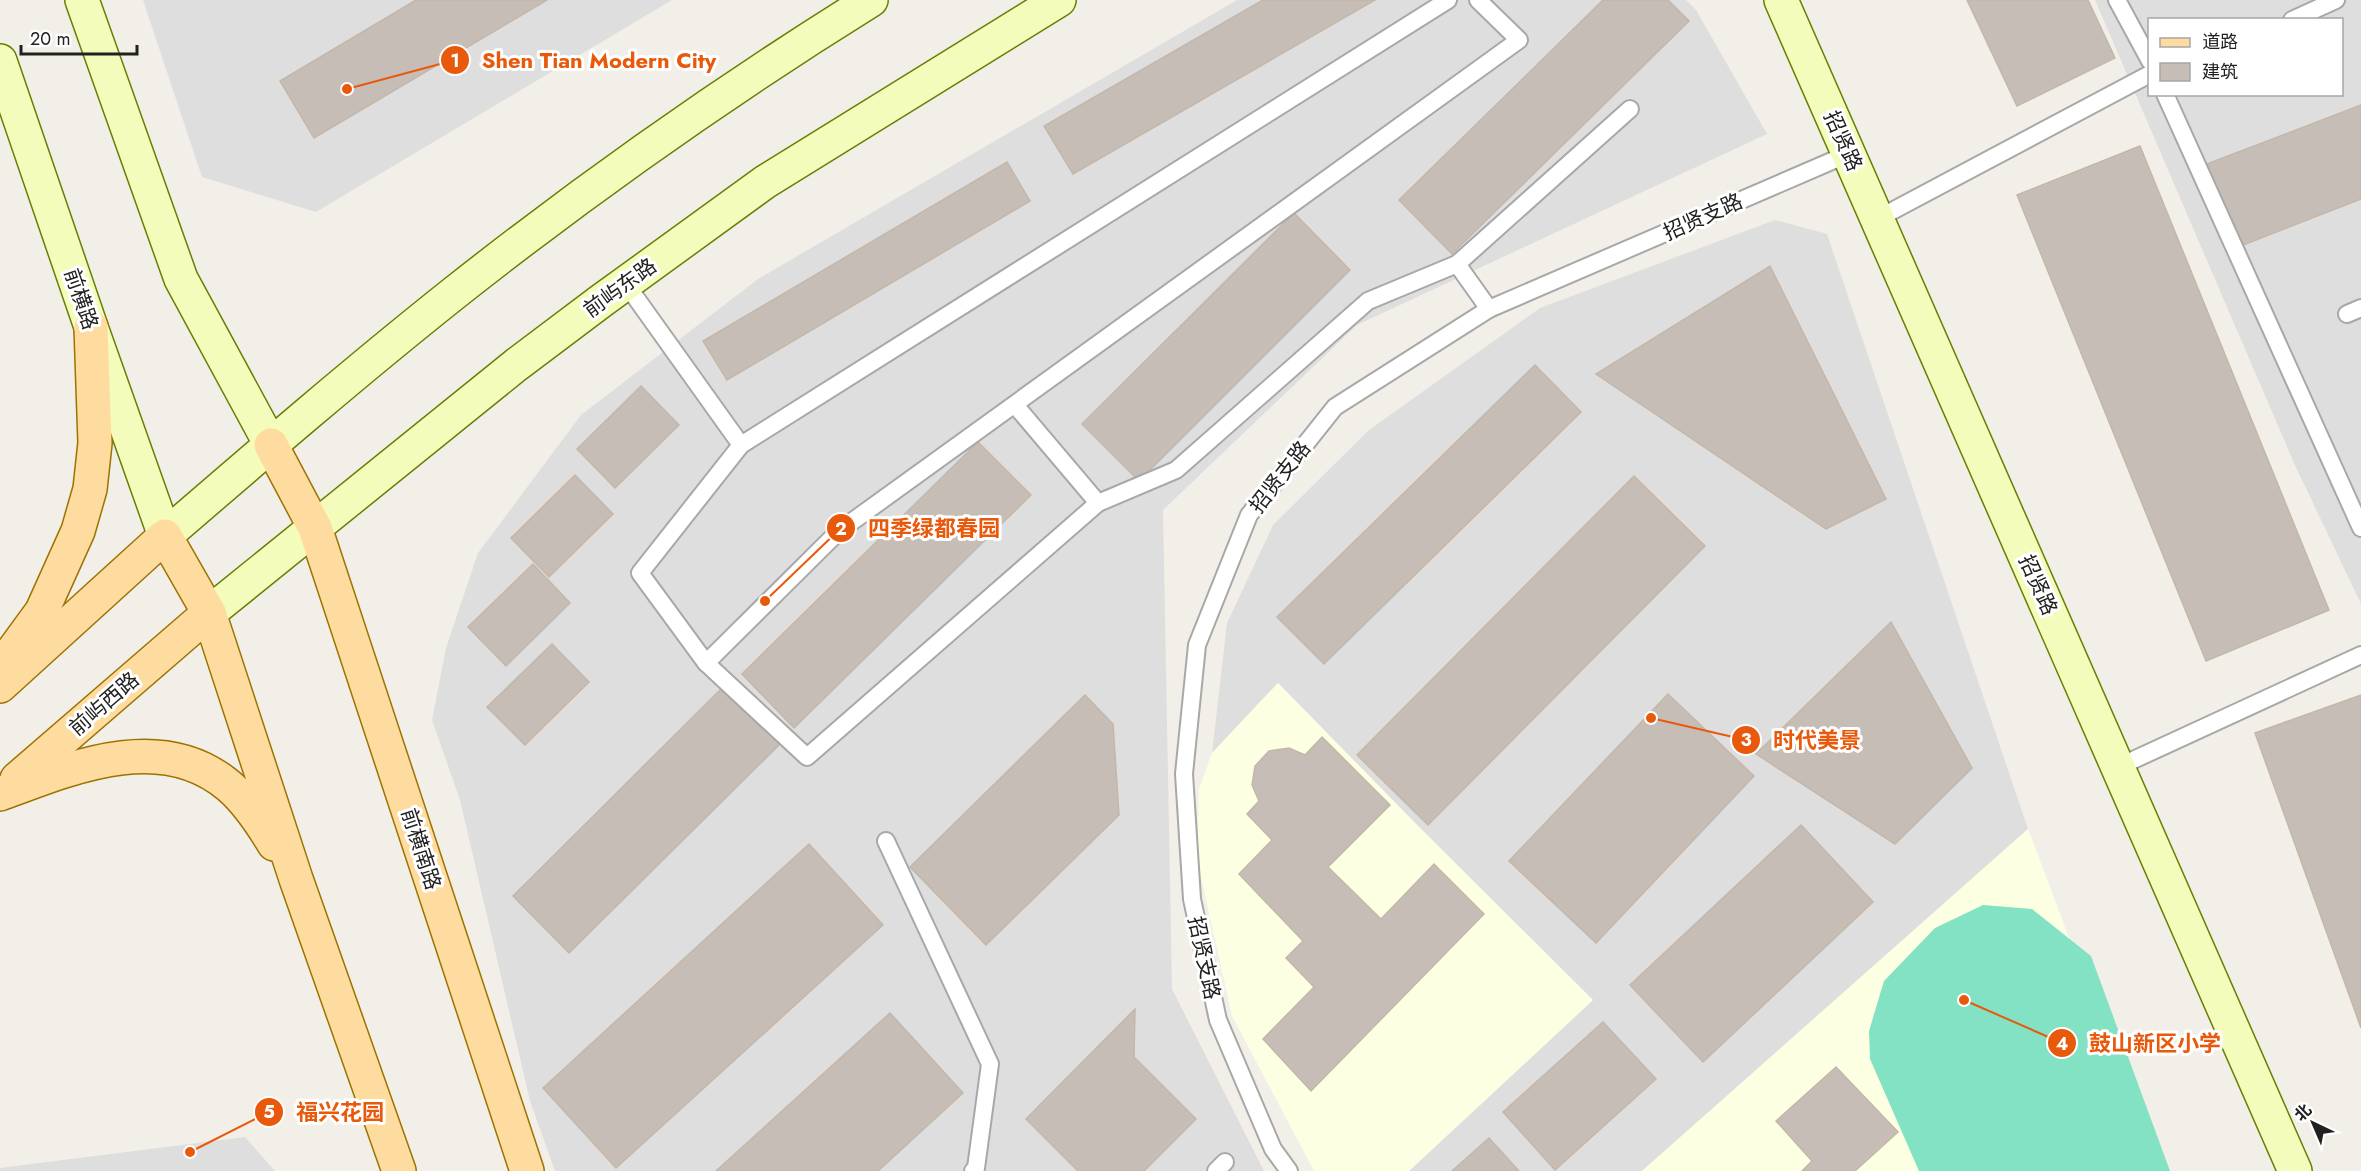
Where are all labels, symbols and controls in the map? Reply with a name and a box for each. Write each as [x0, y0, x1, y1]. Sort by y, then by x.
scale bar [21, 18, 136, 56]
legend [2148, 18, 2343, 96]
text: 20 m [30, 26, 70, 52]
text: 道路 [2202, 29, 2238, 55]
callout: Shen Tian Modern City [440, 40, 729, 80]
text: Shen Tian Modern City [482, 44, 717, 76]
text: 1 [450, 48, 460, 74]
text: 建筑 [2202, 59, 2238, 85]
street label: 招贤路 [1816, 106, 1870, 176]
street label: 招贤支路 [1659, 186, 1747, 248]
street label: 前屿东路 [577, 251, 663, 325]
street label: 前横路 [57, 264, 105, 334]
street label: 招贤支路 [1242, 435, 1318, 519]
callout: 四季绿都春园 [826, 508, 1012, 548]
text: 四季绿都春园 [868, 512, 1000, 544]
text: 2 [835, 516, 847, 542]
street label: 招贤路 [2011, 550, 2065, 620]
street label: 前屿西路 [62, 665, 146, 743]
callout: 时代美景 [1731, 720, 1873, 760]
text: 时代美景 [1773, 724, 1861, 756]
text: 3 [1740, 727, 1752, 753]
street label: 前横南路 [394, 804, 448, 894]
street label: 招贤支路 [1181, 914, 1227, 1002]
callout: 鼓山新区小学 [2047, 1023, 2233, 1063]
text: 鼓山新区小学 [2089, 1027, 2221, 1059]
text: 4 [2056, 1031, 2068, 1057]
callout: 福兴花园 [254, 1092, 396, 1132]
north arrow [2283, 1093, 2343, 1153]
text: 福兴花园 [296, 1096, 384, 1128]
text: 5 [263, 1099, 275, 1125]
text: 北 [2289, 1099, 2317, 1126]

